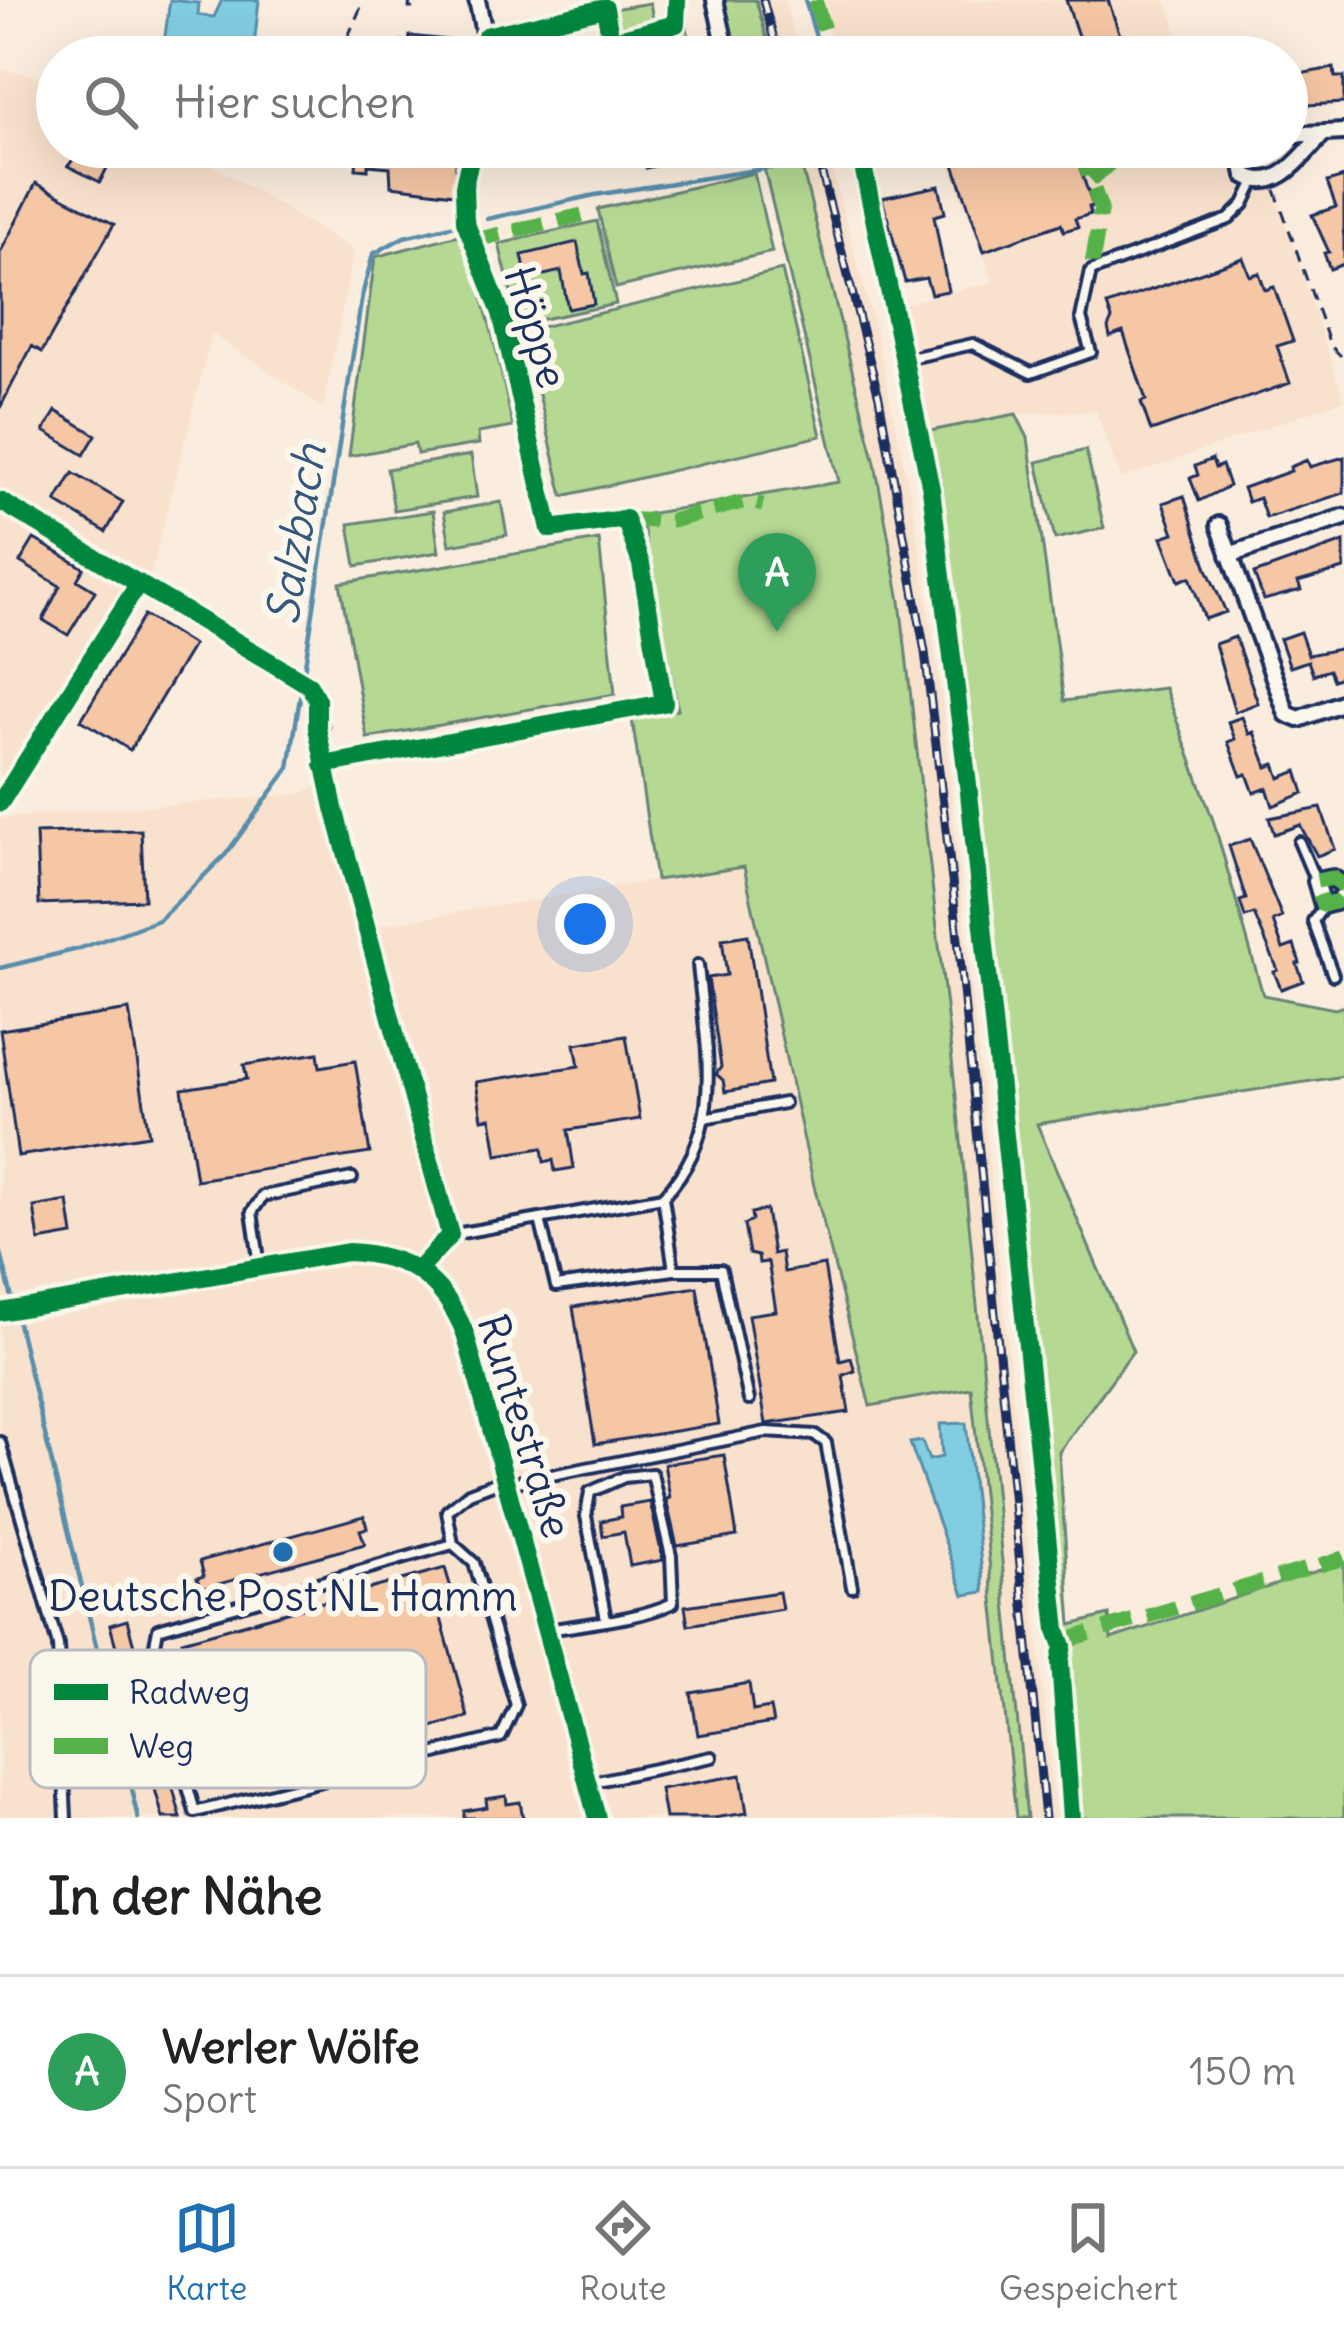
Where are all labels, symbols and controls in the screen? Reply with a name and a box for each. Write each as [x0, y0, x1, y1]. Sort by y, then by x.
search box [36, 36, 1308, 168]
icon: search [78, 69, 144, 135]
text: Hier suchen [174, 74, 415, 130]
street label: Höppe [493, 260, 579, 394]
water label: Salzbach [254, 439, 338, 628]
pin: A [738, 533, 816, 632]
your location [555, 894, 615, 954]
street label: Runtestraße [466, 1308, 584, 1544]
marker: Deutsche Post NL Hamm [270, 1539, 296, 1565]
place label: Deutsche Post NL Hamm [48, 1570, 518, 1622]
legend [30, 1650, 426, 1788]
text: Radweg [129, 1671, 250, 1713]
text: Weg [129, 1725, 194, 1767]
text: In der Nähe [48, 1864, 323, 1928]
text: Werler Wölfe [162, 2019, 420, 2075]
text: A [74, 2047, 100, 2096]
text: 150 m [1189, 2047, 1296, 2096]
text: Sport [162, 2075, 257, 2124]
tab: Karte [166, 2195, 247, 2309]
tab: Route [580, 2195, 667, 2309]
tab: Gespeichert [999, 2195, 1178, 2309]

